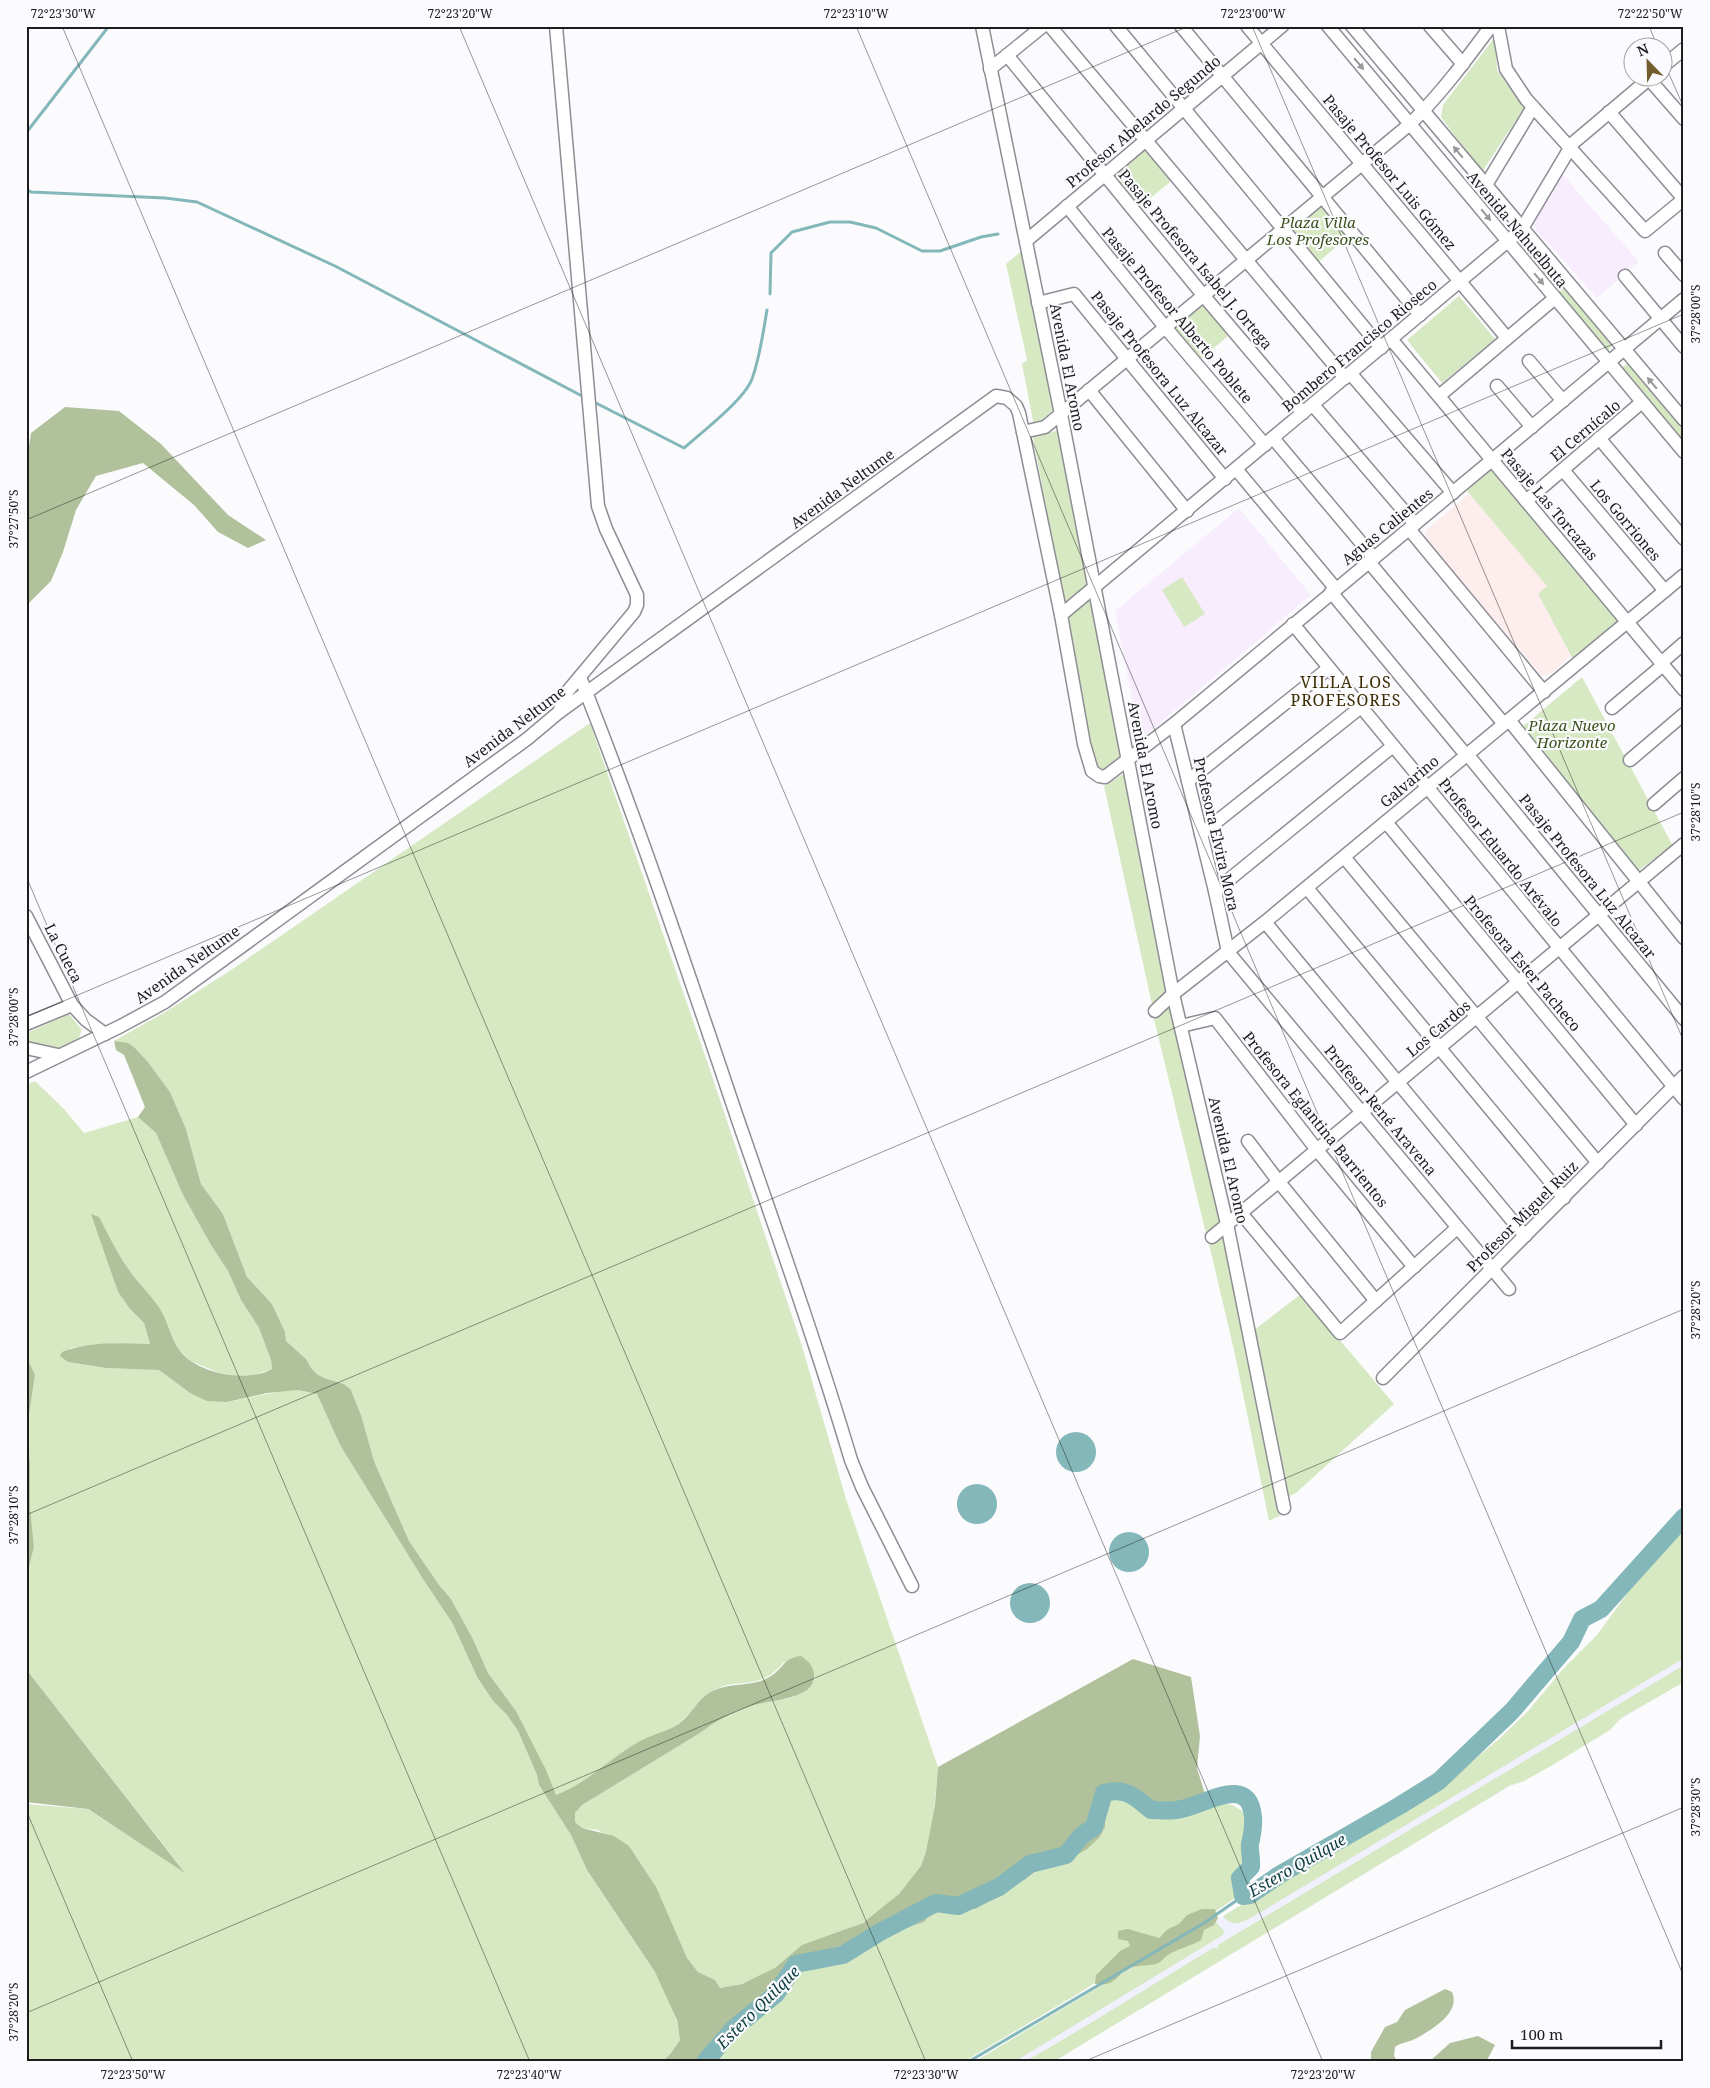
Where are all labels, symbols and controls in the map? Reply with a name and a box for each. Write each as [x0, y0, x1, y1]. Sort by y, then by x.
text: 72°23'30"W [30, 5, 96, 22]
text: 72°23'20"W [427, 5, 493, 22]
text: 72°23'10"W [823, 5, 889, 22]
text: 72°23'00"W [1220, 5, 1286, 22]
text: 72°22'50"W [1617, 5, 1683, 22]
north arrow [1622, 38, 1672, 88]
text: N [1634, 39, 1652, 60]
street label: Profesor Abelardo Segundo [1062, 50, 1224, 192]
one-way arrow [1354, 57, 1365, 70]
street label: Pasaje Profesor Luis Gómez [1319, 90, 1461, 254]
one-way arrow [1452, 145, 1463, 158]
street label: Pasaje Profesora Isabel J. Ortega [1115, 165, 1277, 353]
street label: Avenida Nahuelbuta [1463, 166, 1573, 292]
one-way arrow [1480, 209, 1491, 222]
park label: Plaza Villa Los Profesores [1266, 212, 1369, 249]
street label: Pasaje Profesor Alberto Poblete [1098, 223, 1258, 407]
one-way arrow [1534, 272, 1545, 285]
street label: Bombero Francisco Rioseco [1277, 274, 1441, 416]
text: 37°28'00"S [1687, 284, 1704, 344]
street label: Pasaje Profesora Luz Alcazar [1087, 286, 1233, 460]
street label: Avenida El Aromo [1046, 302, 1090, 432]
one-way arrow [1647, 377, 1658, 390]
street label: El Cernícalo [1546, 395, 1624, 465]
street label: Avenida Neltume [786, 444, 898, 532]
street label: Pasaje Las Torcazas [1497, 444, 1603, 564]
street label: Los Gorriones [1586, 475, 1666, 565]
street label: Aguas Calientes [1337, 483, 1437, 569]
text: 37°27'50"S [5, 489, 22, 549]
district label: VILLA LOS PROFESORES [1291, 671, 1401, 711]
street label: Avenida Neltume [459, 681, 569, 771]
street label: Avenida El Aromo [1124, 700, 1168, 830]
park label: Plaza Nuevo Horizonte [1527, 715, 1616, 752]
street label: Galvarino [1375, 750, 1443, 812]
street label: Profesora Elvira Mora [1190, 755, 1244, 913]
street label: Profesor Eduardo Arévalo [1435, 773, 1567, 931]
text: 37°28'10"S [1687, 782, 1704, 842]
street label: Pasaje Profesora Luz Alcazar [1515, 789, 1661, 963]
street label: Profesora Ester Pacheco [1460, 891, 1586, 1035]
street label: La Cueca [40, 920, 88, 986]
street label: Avenida Neltume [131, 920, 243, 1008]
text: 37°28'00"S [5, 987, 22, 1047]
street label: Los Cardos [1402, 995, 1474, 1061]
street label: Profesora Eglantina Barrientos [1239, 1027, 1393, 1211]
street label: Profesor René Aravena [1320, 1040, 1442, 1180]
street label: Avenida El Aromo [1205, 1095, 1253, 1225]
street label: Profesor Miguel Ruiz [1462, 1156, 1582, 1276]
text: 37°28'20"S [1687, 1280, 1704, 1340]
text: 37°28'10"S [5, 1485, 22, 1545]
text: 37°28'30"S [1687, 1777, 1704, 1837]
water label: Estero Quilque [1243, 1828, 1350, 1902]
water label: Estero Quilque [711, 1961, 804, 2054]
text: 37°28'20"S [5, 1982, 22, 2042]
scale bar [1512, 2018, 1661, 2050]
text: 100 m [1520, 2024, 1563, 2044]
text: 72°23'50"W [100, 2066, 166, 2083]
text: 72°23'40"W [496, 2066, 562, 2083]
text: 72°23'30"W [893, 2066, 959, 2083]
text: 72°23'20"W [1290, 2066, 1356, 2083]

